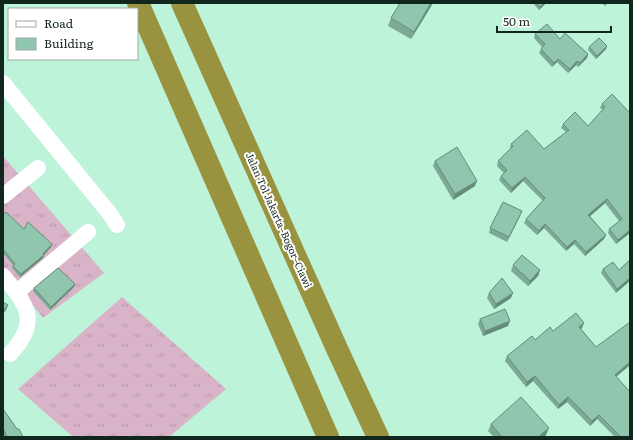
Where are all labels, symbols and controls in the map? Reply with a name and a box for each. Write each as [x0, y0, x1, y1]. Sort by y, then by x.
legend [8, 8, 138, 60]
scale bar [497, 8, 611, 34]
text: 50 m [503, 12, 530, 30]
text: Road [44, 14, 74, 32]
text: Building [44, 34, 94, 52]
street label: Jalan Tol Jakarta–Bogor–Ciawi [243, 150, 317, 291]

